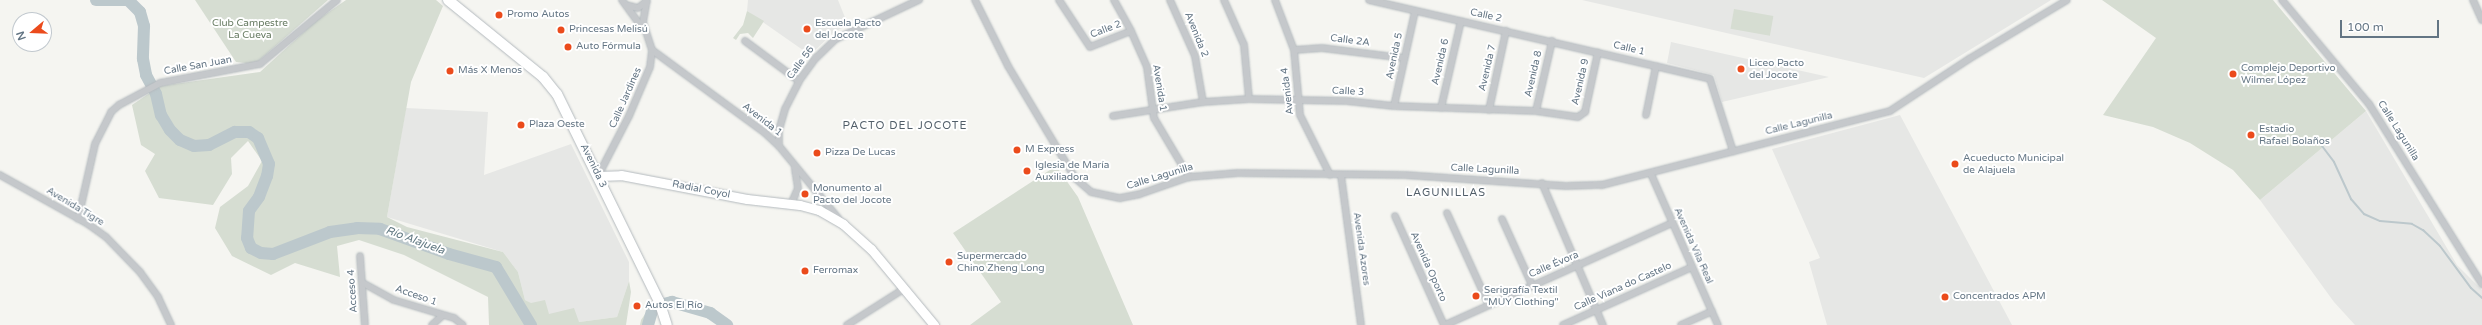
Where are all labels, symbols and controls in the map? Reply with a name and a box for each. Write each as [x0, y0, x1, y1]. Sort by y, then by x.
street label: Calle 2 [1469, 7, 1503, 25]
place label: Promo Autos [507, 9, 569, 21]
marker: Promo Autos [494, 10, 504, 20]
street label: Avenida 2 [1182, 11, 1210, 59]
north arrow [12, 12, 52, 52]
scale bar [2342, 12, 2441, 38]
park label: Club Campestre La Cueva [212, 17, 288, 40]
place label: Escuela Pacto del Jocote [815, 17, 881, 40]
street label: Calle 2 [1089, 19, 1123, 41]
text: 100 m [2347, 20, 2384, 34]
place label: Princesas Melisú [569, 24, 648, 36]
marker: Escuela Pacto del Jocote [802, 24, 812, 34]
marker: Princesas Melisú [556, 25, 566, 35]
text: N [14, 29, 29, 42]
street label: Avenida 5 [1384, 32, 1406, 80]
street label: Calle 2A [1330, 33, 1370, 49]
street label: Avenida 6 [1430, 38, 1452, 86]
street label: Calle 1 [1612, 40, 1646, 58]
place label: Auto Fórmula [576, 41, 641, 53]
marker: Auto Fórmula [563, 42, 573, 52]
street label: Calle 56 [785, 44, 817, 82]
street label: Avenida 7 [1477, 44, 1499, 92]
street label: Avenida 8 [1523, 50, 1545, 98]
street label: Calle San Juan [163, 54, 233, 78]
place label: Liceo Pacto del Jocote [1749, 57, 1804, 80]
street label: Avenida 9 [1570, 58, 1592, 106]
place label: Complejo Deportivo Wilmer López [2241, 62, 2336, 86]
street label: Avenida 1 [1149, 64, 1169, 112]
marker: Liceo Pacto del Jocote [1736, 64, 1746, 74]
place label: Más X Menos [458, 65, 522, 77]
marker: Más X Menos [445, 66, 455, 76]
street label: Calle Jardines [607, 66, 645, 130]
street label: Avenida 4 [1279, 67, 1297, 115]
marker: Complejo Deportivo Wilmer López [2228, 69, 2238, 79]
street label: Calle 3 [1332, 85, 1364, 99]
street label: Calle Lagunilla [2375, 99, 2421, 163]
street label: Avenida 1 [740, 101, 784, 139]
street label: Calle Lagunilla [1764, 110, 1834, 138]
place label: Plaza Oeste [529, 119, 585, 131]
district label: PACTO DEL JOCOTE [842, 119, 968, 133]
marker: Plaza Oeste [516, 120, 526, 130]
place label: Estadio Rafael Bolaños [2259, 123, 2330, 146]
marker: Estadio Rafael Bolaños [2246, 130, 2256, 140]
street label: Avenida 3 [577, 142, 609, 190]
place label: M Express [1025, 144, 1074, 156]
marker: M Express [1012, 145, 1022, 155]
place label: Pizza De Lucas [825, 147, 895, 159]
marker: Pizza De Lucas [812, 148, 822, 158]
place label: Acueducto Municipal de Alajuela [1963, 152, 2064, 176]
place label: Iglesia de María Auxiliadora [1035, 159, 1109, 182]
marker: Acueducto Municipal de Alajuela [1950, 159, 1960, 169]
street label: Calle Lagunilla [1125, 161, 1195, 193]
street label: Calle Lagunilla [1450, 162, 1520, 178]
marker: Iglesia de María Auxiliadora [1022, 166, 1032, 176]
street label: Radial Coyol [671, 178, 731, 202]
place label: Monumento al Pacto del Jocote [813, 182, 891, 206]
street label: Avenida Tigre [44, 185, 106, 229]
district label: LAGUNILLAS [1406, 186, 1486, 200]
marker: Monumento al Pacto del Jocote [800, 189, 810, 199]
street label: Avenida Vila Real [1671, 206, 1715, 286]
street label: Avenida Azores [1350, 212, 1372, 286]
water label: Río Alajuela [384, 224, 446, 258]
street label: Avenida Oporto [1407, 230, 1449, 304]
street label: Calle Évora [1527, 249, 1581, 281]
place label: Supermercado Chino Zheng Long [957, 250, 1045, 274]
marker: Supermercado Chino Zheng Long [944, 257, 954, 267]
street label: Calle Viana do Castelo [1572, 260, 1674, 314]
place label: Ferromax [813, 265, 858, 277]
marker: Ferromax [800, 266, 810, 276]
street label: Acceso 4 [346, 269, 360, 313]
street label: Acceso 1 [394, 283, 438, 309]
place label: Serigrafía Textil "MUY Clothing" [1484, 284, 1559, 308]
marker: Serigrafía Textil "MUY Clothing" [1471, 291, 1481, 301]
place label: Concentrados APM [1953, 291, 2046, 303]
marker: Concentrados APM [1940, 292, 1950, 302]
place label: Autos El Río [645, 300, 703, 312]
marker: Autos El Río [632, 301, 642, 311]

